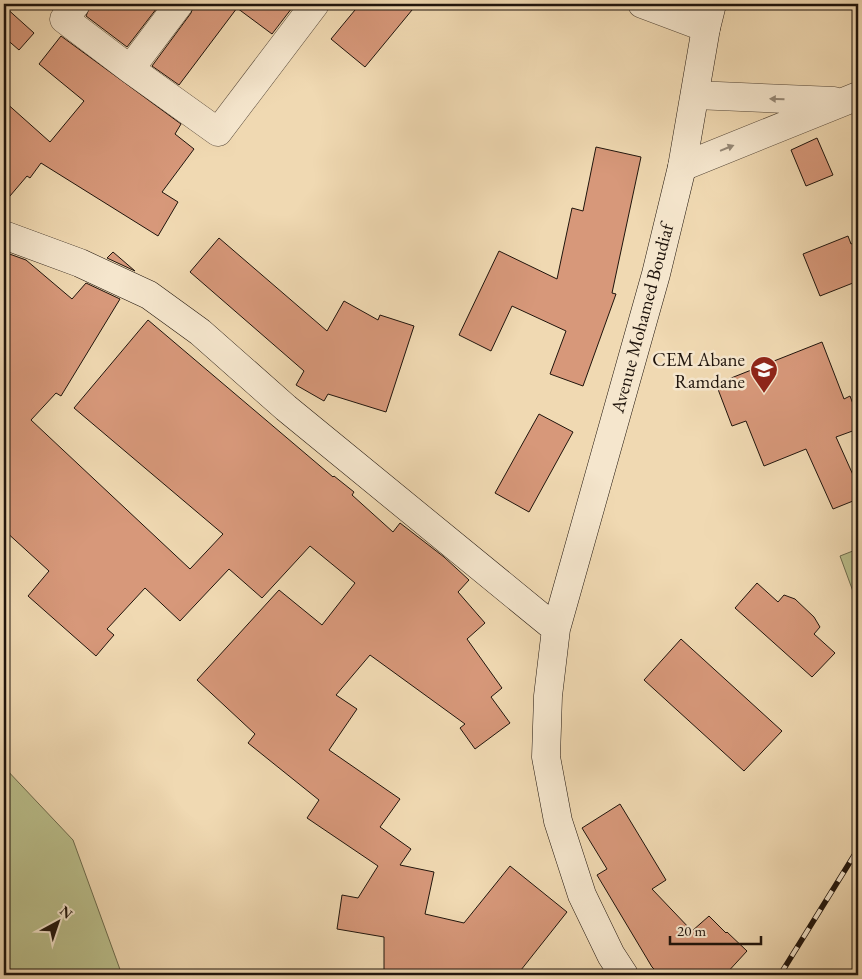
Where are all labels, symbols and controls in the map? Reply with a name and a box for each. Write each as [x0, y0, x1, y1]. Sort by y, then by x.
one-way arrow [769, 94, 785, 102]
one-way arrow [720, 144, 735, 152]
street label: Avenue Mohamed Boudiaf [604, 218, 680, 417]
place label: CEM Abane Ramdane [652, 347, 745, 394]
school or university icon: CEM Abane Ramdane [749, 355, 779, 394]
north arrow [32, 896, 82, 946]
text: N [56, 902, 77, 923]
scale bar [670, 914, 761, 946]
text: 20 m [677, 921, 706, 940]

